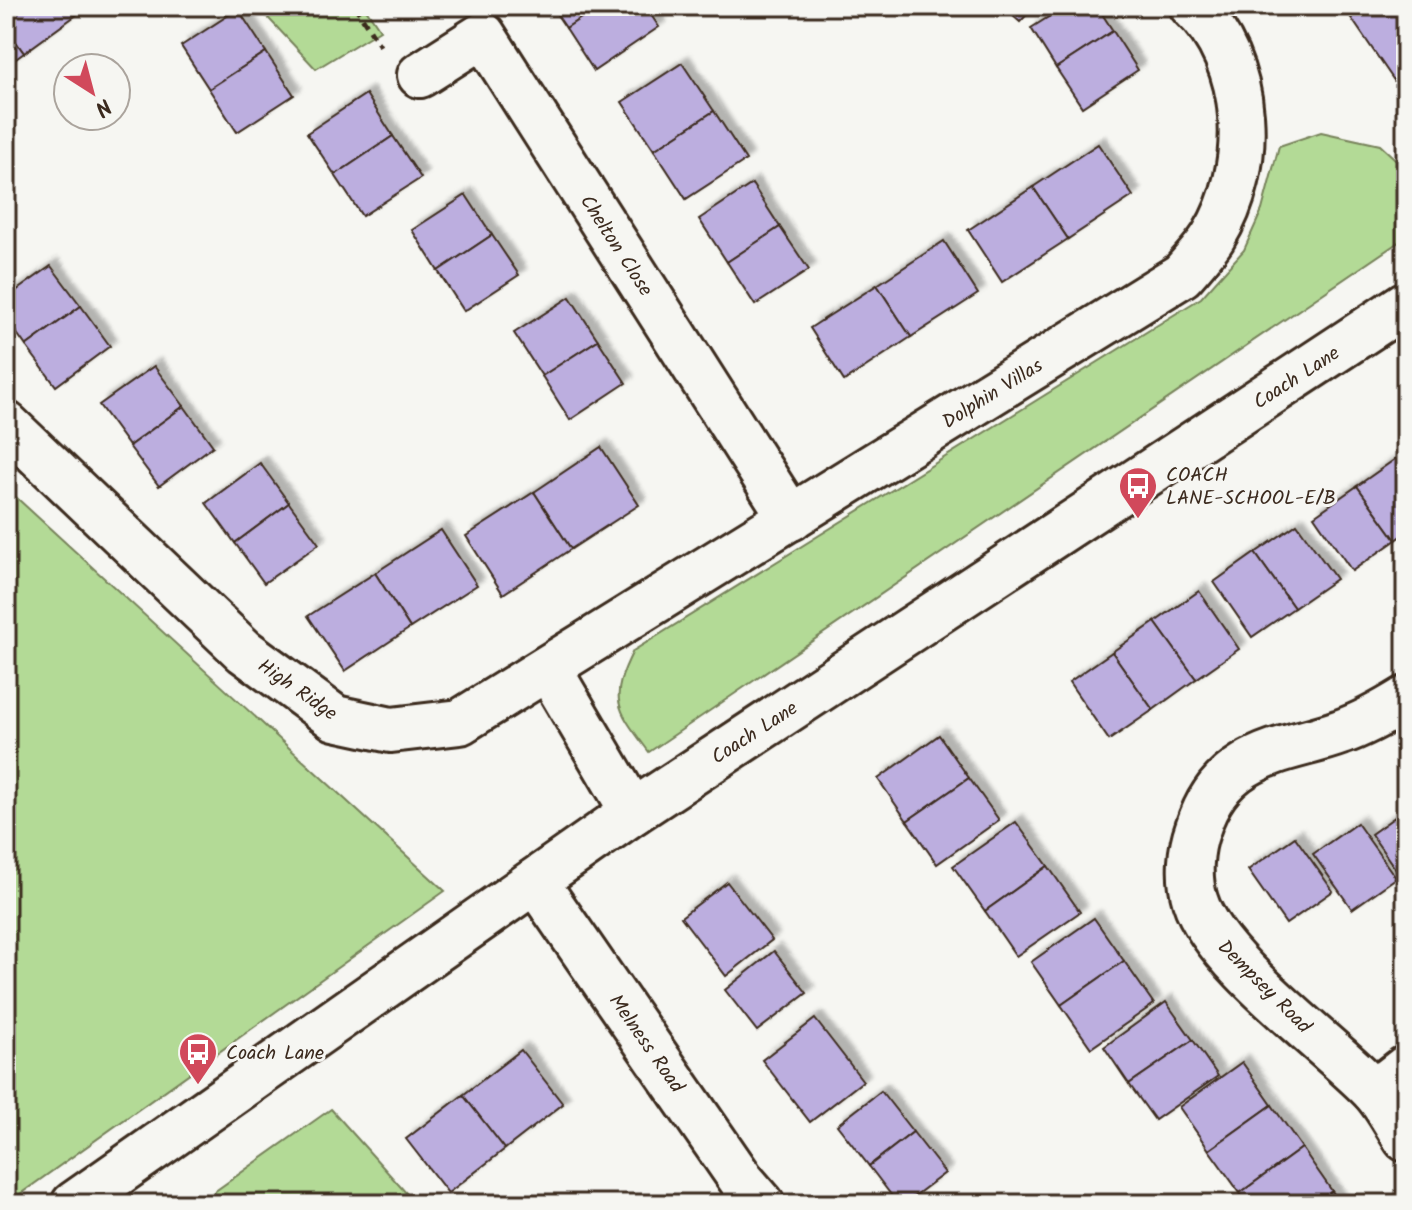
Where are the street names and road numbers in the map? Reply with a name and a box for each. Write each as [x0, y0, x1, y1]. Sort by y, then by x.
street label: Chelton Close [570, 189, 660, 303]
street label: Coach Lane [1247, 339, 1347, 419]
street label: Dolphin Villas [936, 351, 1050, 438]
street label: High Ridge [250, 651, 343, 730]
street label: Coach Lane [705, 694, 805, 774]
street label: Dempsey Road [1209, 933, 1319, 1043]
street label: Melness Road [599, 988, 692, 1101]

